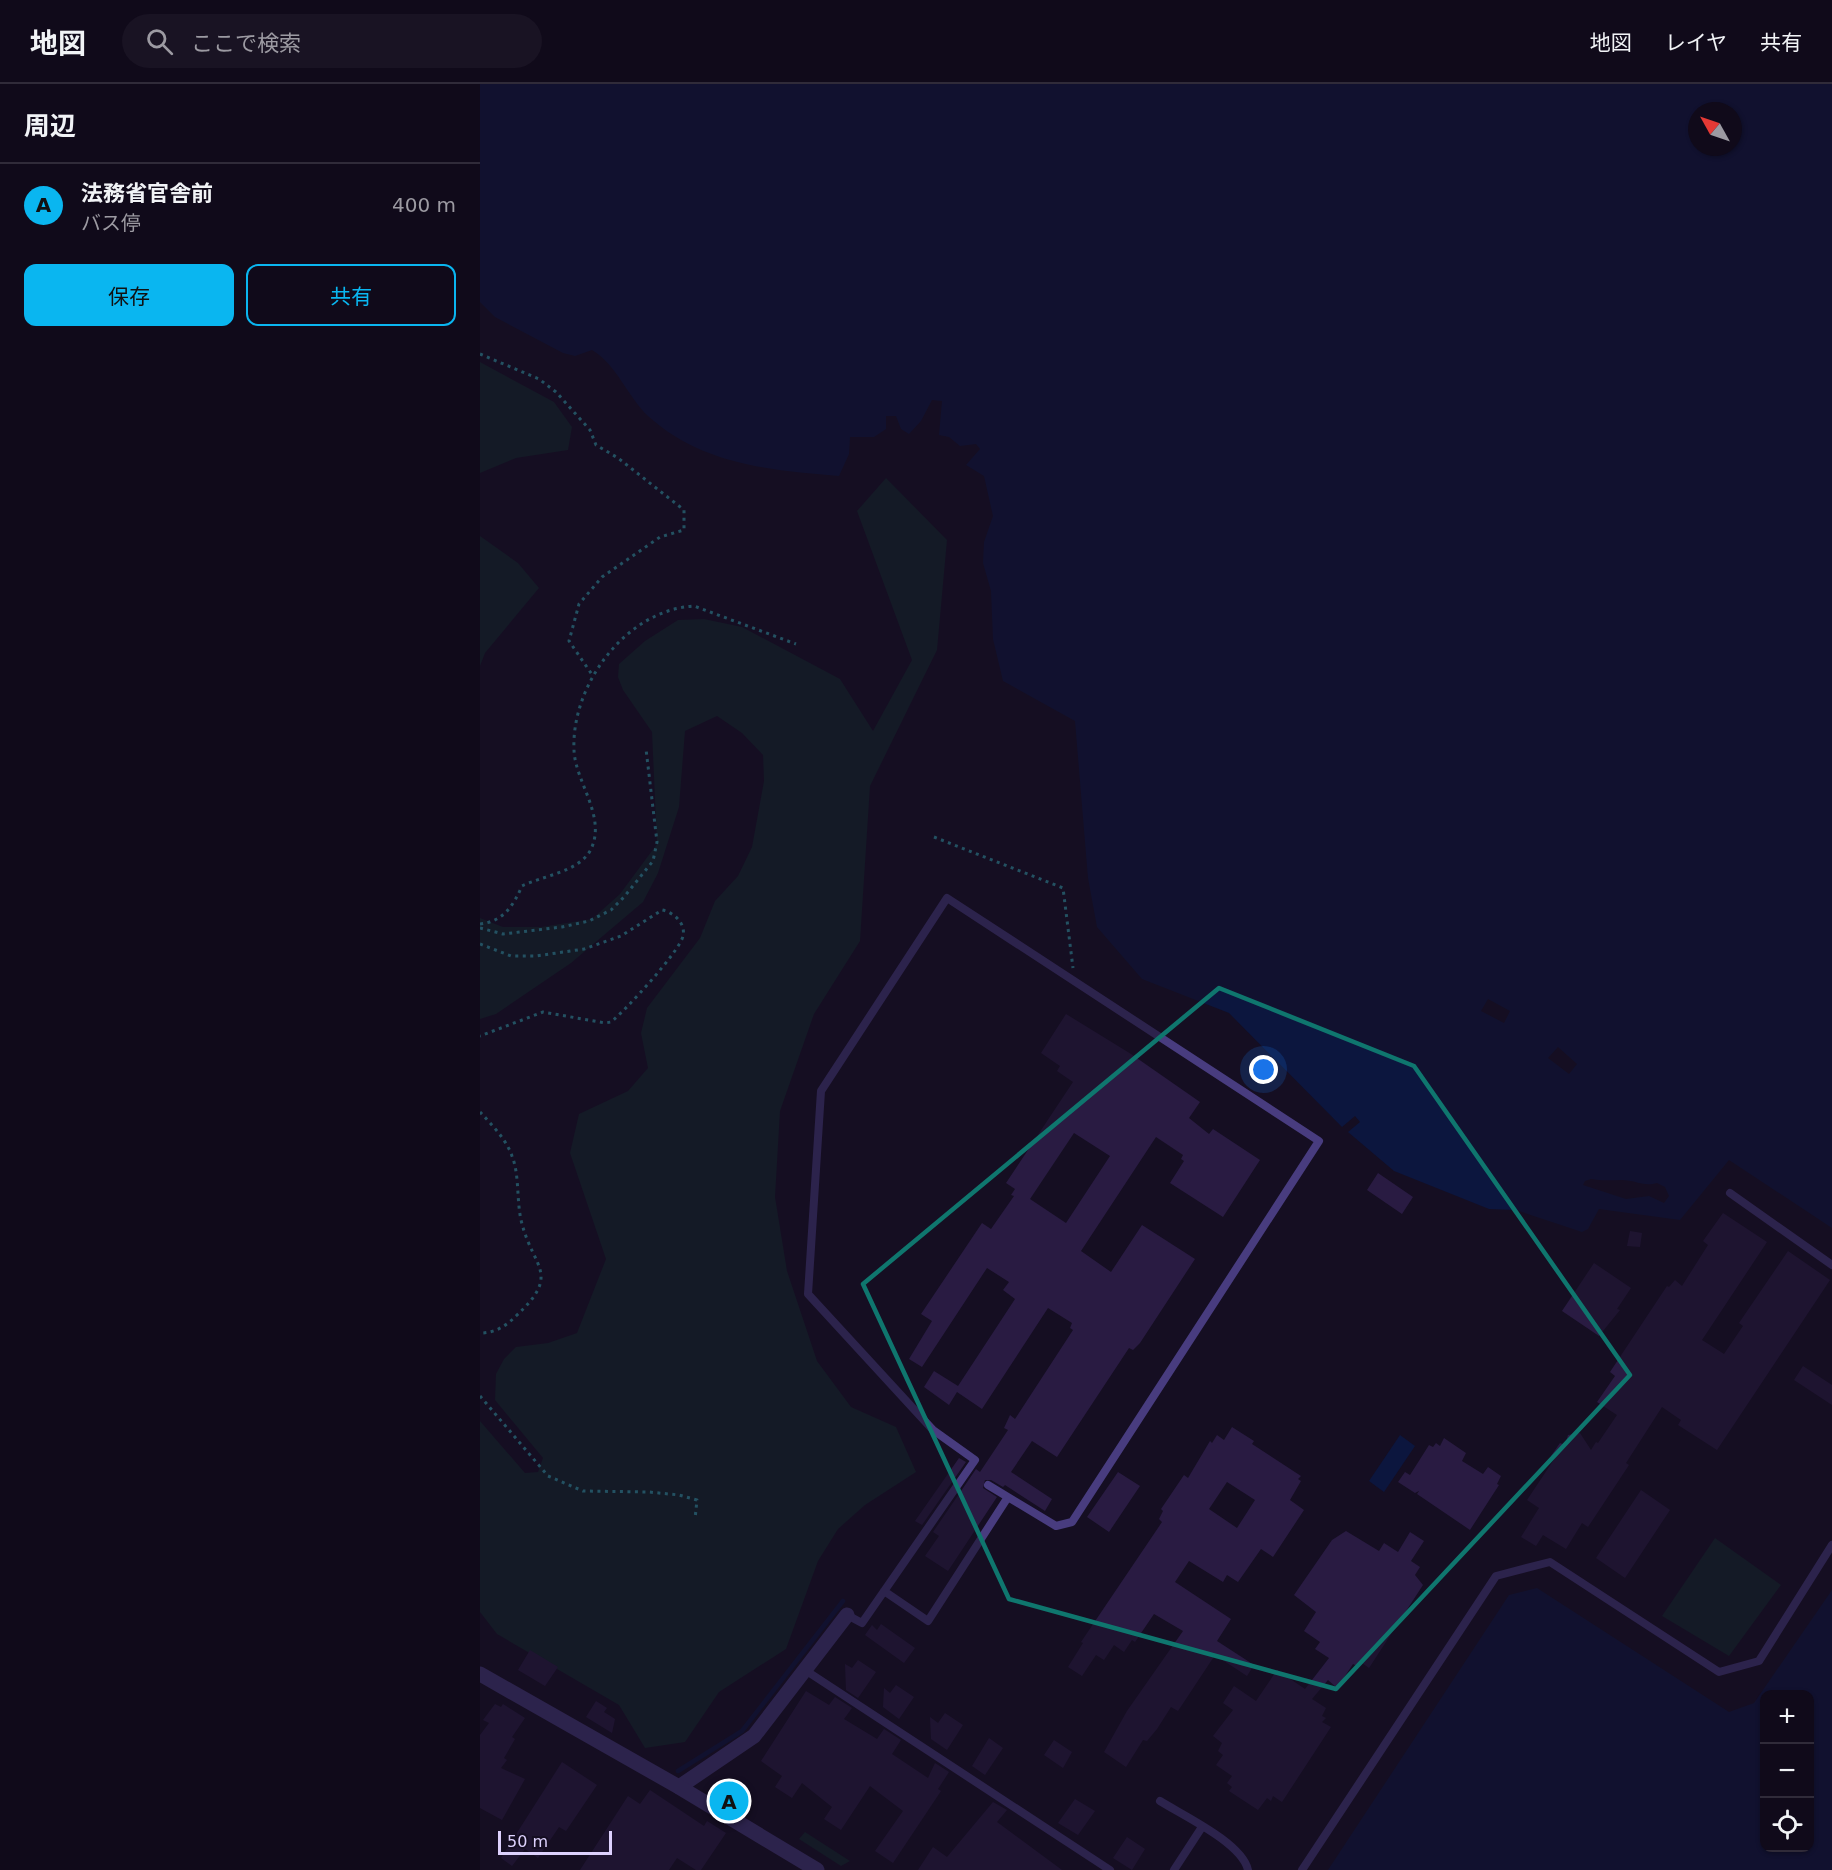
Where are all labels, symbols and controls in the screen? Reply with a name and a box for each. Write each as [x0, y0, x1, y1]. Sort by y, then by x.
search box [122, 14, 542, 68]
icon: search [143, 25, 176, 58]
text: 地図 [30, 27, 86, 60]
text: ここで検索 [191, 31, 301, 56]
text: 地図 [1590, 31, 1632, 55]
text: レイヤ [1665, 31, 1727, 55]
text: 共有 [1760, 31, 1802, 55]
north arrow [1688, 102, 1742, 156]
text: 周辺 [24, 111, 76, 141]
text: 法務省官舎前 [81, 181, 213, 206]
text: A [36, 193, 51, 217]
text: 400 m [392, 193, 456, 217]
text: バス停 [81, 211, 141, 235]
button: 保存 [24, 264, 234, 326]
button: 共有 [246, 264, 456, 326]
your location [1249, 1055, 1278, 1084]
map controls [1760, 1690, 1814, 1852]
button: + [1760, 1690, 1814, 1744]
button: − [1760, 1744, 1814, 1798]
pin: A [710, 1778, 748, 1824]
button: locate [1760, 1798, 1814, 1852]
scale bar [498, 1828, 612, 1856]
text: 50 m [507, 1832, 548, 1851]

